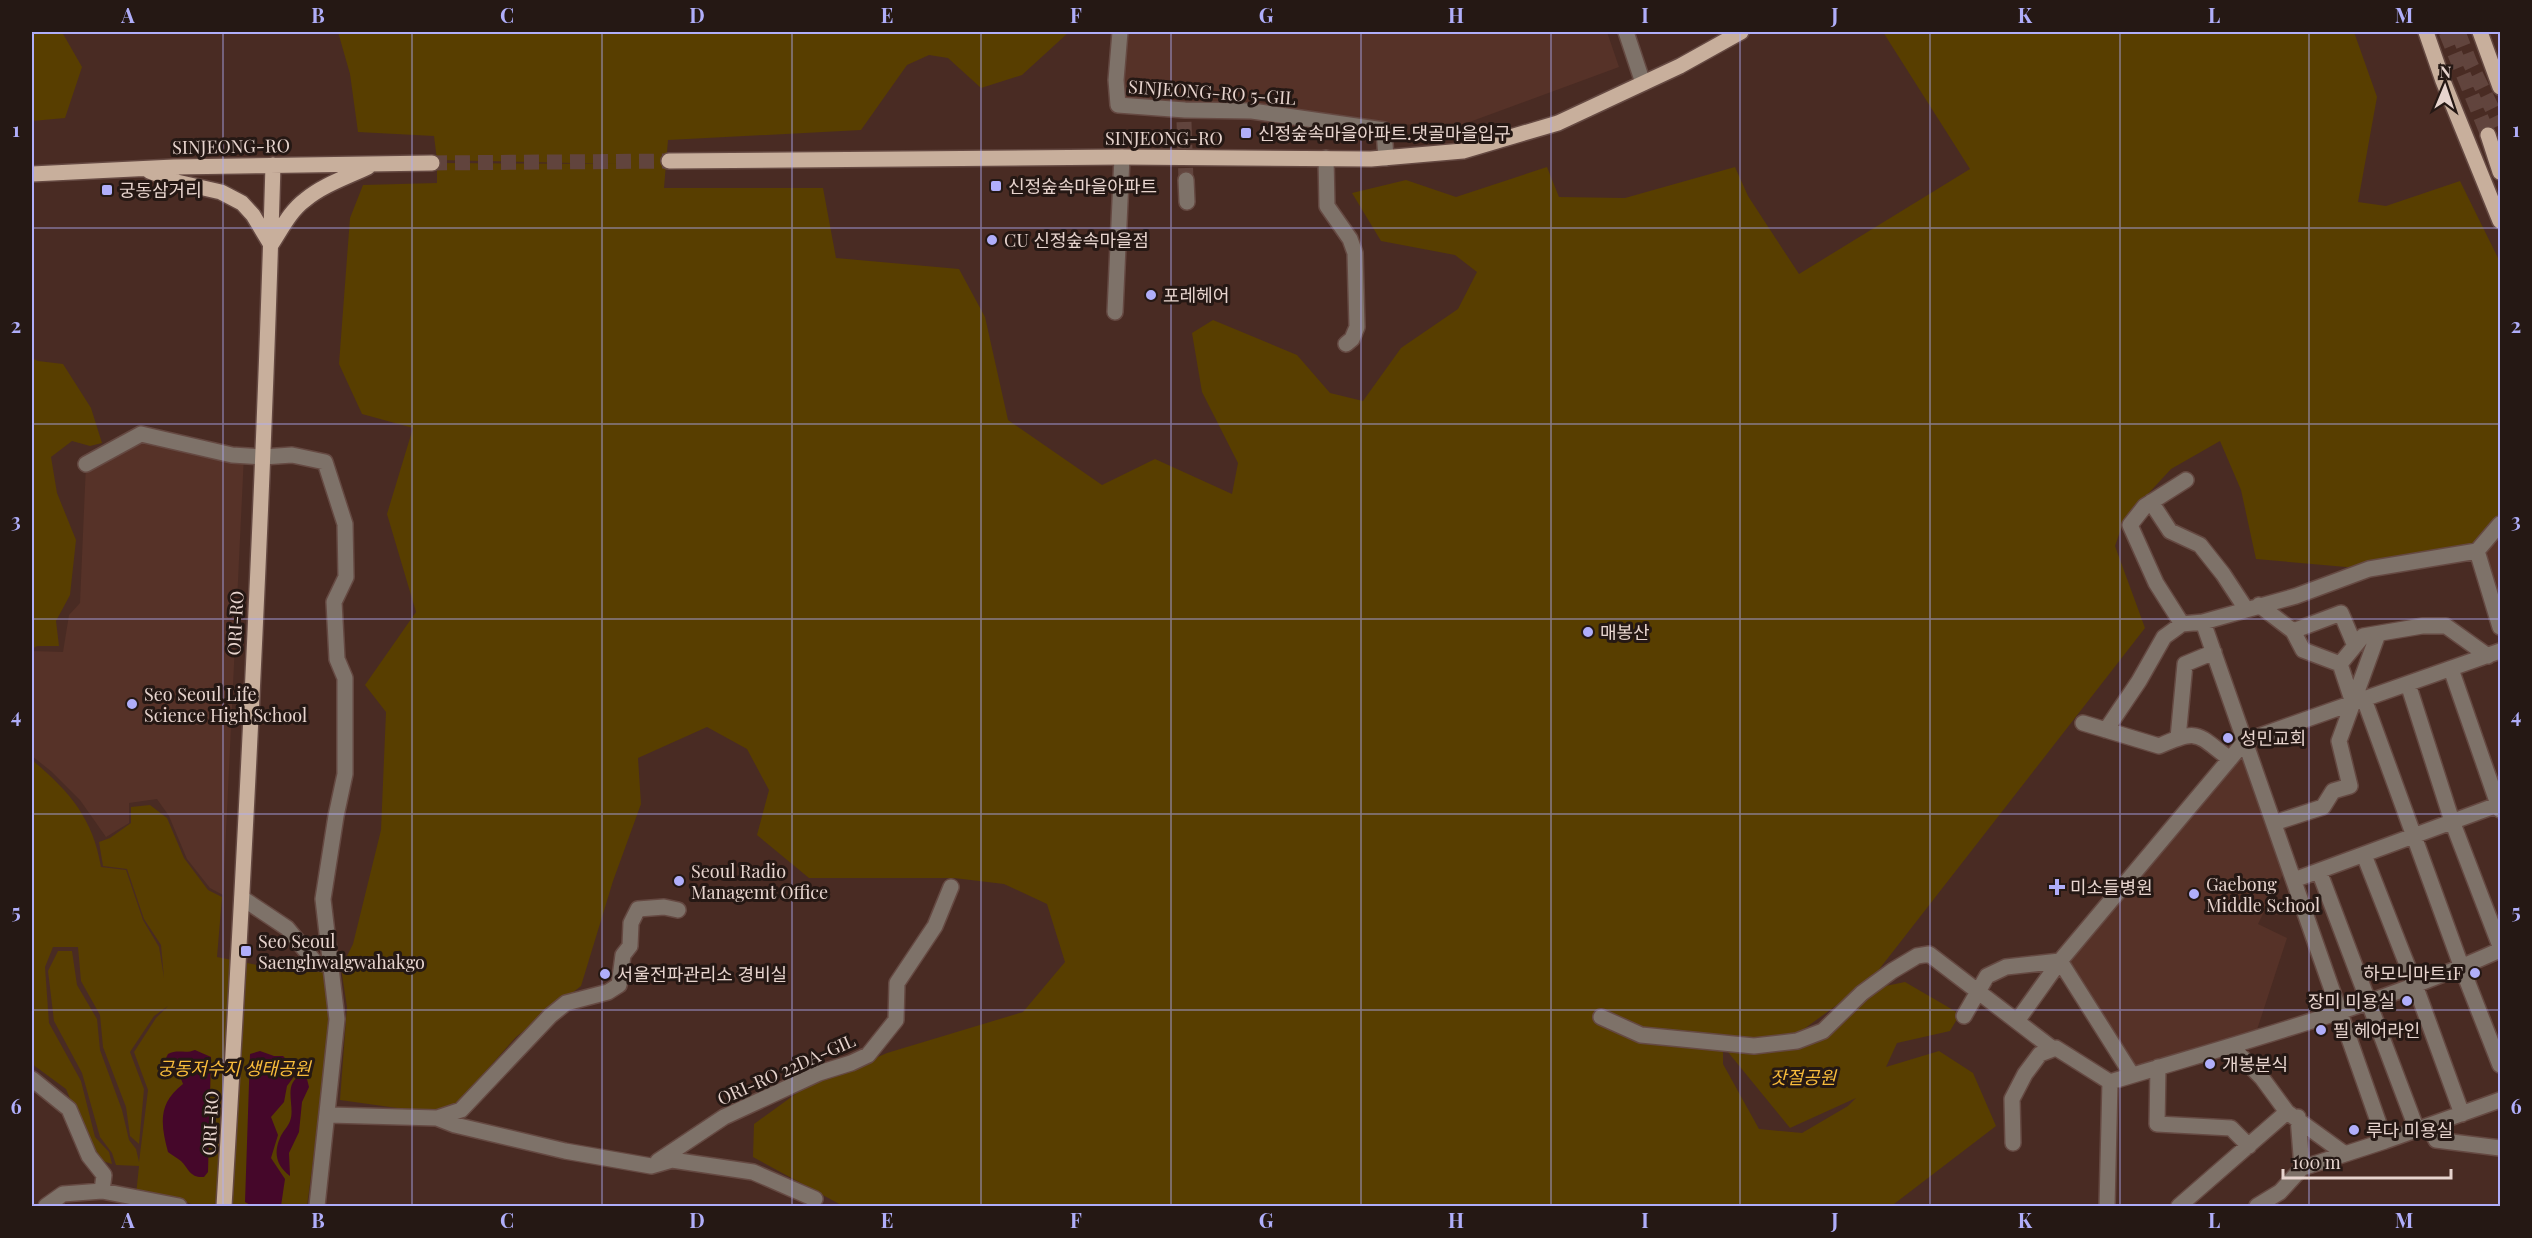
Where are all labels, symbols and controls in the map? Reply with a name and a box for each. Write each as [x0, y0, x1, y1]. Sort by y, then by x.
text: A [120, 1, 135, 28]
text: B [311, 1, 325, 28]
text: C [500, 1, 514, 28]
text: D [689, 1, 705, 28]
text: E [881, 1, 893, 28]
text: F [1070, 1, 1082, 28]
text: G [1259, 1, 1274, 28]
text: H [1448, 1, 1464, 28]
text: I [1641, 1, 1649, 28]
text: J [1830, 1, 1839, 28]
text: K [2018, 1, 2033, 28]
text: L [2208, 1, 2220, 28]
text: M [2395, 1, 2413, 28]
north arrow [2415, 57, 2475, 117]
text: N [2439, 61, 2452, 82]
street label: SINJEONG-RO 5-GIL [1127, 74, 1297, 110]
text: 1 [12, 115, 20, 142]
text: 1 [2512, 115, 2520, 142]
place label: 신정숲속마을아파트.댓골마을입구 [1258, 121, 1511, 145]
street label: SINJEONG-RO [1105, 126, 1223, 150]
marker: 신정숲속마을아파트.댓골마을입구 [1239, 126, 1253, 140]
street label: SINJEONG-RO [172, 133, 290, 159]
place label: 신정숲속마을아파트 [1008, 174, 1157, 198]
place label: 궁동삼거리 [119, 178, 202, 202]
marker: 신정숲속마을아파트 [989, 179, 1003, 193]
marker: 궁동삼거리 [100, 183, 114, 197]
place label: CU 신정숲속마을점 [1004, 228, 1149, 252]
marker: CU 신정숲속마을점 [985, 233, 999, 247]
place label: 포레헤어 [1163, 283, 1229, 307]
marker: 포레헤어 [1144, 288, 1158, 302]
text: 2 [11, 311, 21, 338]
text: 2 [2511, 311, 2521, 338]
text: 3 [11, 506, 21, 533]
text: 3 [2511, 506, 2521, 533]
street label: ORI-RO [221, 590, 249, 656]
place label: 매봉산 [1600, 620, 1650, 644]
marker: 매봉산 [1581, 625, 1595, 639]
place label: Seo Seoul Life Science High School [144, 682, 307, 727]
marker: Seo Seoul Life Science High School [125, 697, 139, 711]
text: 4 [11, 701, 21, 728]
text: 4 [2511, 701, 2521, 728]
place label: 성민교회 [2240, 726, 2306, 750]
marker: 성민교회 [2221, 731, 2235, 745]
place label: Seoul Radio Managemt Office [691, 859, 828, 904]
place label: Gaebong Middle School [2206, 872, 2320, 917]
marker: Seoul Radio Managemt Office [672, 874, 686, 888]
place label: 미소들병원 [2070, 875, 2153, 899]
marker: 미소들병원 [2048, 878, 2066, 896]
marker: Gaebong Middle School [2187, 887, 2201, 901]
text: 5 [11, 897, 21, 924]
text: 5 [2511, 897, 2521, 924]
place label: Seo Seoul Saenghwalgwahakgo [258, 929, 425, 974]
marker: Seo Seoul Saenghwalgwahakgo [239, 944, 253, 958]
place label: 하모니마트1F [2363, 961, 2463, 985]
place label: 서울전파관리소 경비실 [617, 962, 787, 986]
marker: 하모니마트1F [2468, 966, 2482, 980]
marker: 서울전파관리소 경비실 [598, 967, 612, 981]
place label: 장미 미용실 [2308, 989, 2395, 1013]
marker: 장미 미용실 [2400, 994, 2414, 1008]
place label: 필 헤어라인 [2333, 1018, 2420, 1042]
marker: 필 헤어라인 [2314, 1023, 2328, 1037]
street label: ORI-RO 22DA-GIL [713, 1028, 859, 1110]
place label: 개봉분식 [2222, 1052, 2288, 1076]
park label: 궁동저수지 생태공원 [157, 1056, 312, 1080]
marker: 개봉분식 [2203, 1057, 2217, 1071]
park label: 잣절공원 [1770, 1065, 1838, 1089]
street label: ORI-RO [196, 1090, 224, 1156]
text: 6 [10, 1092, 22, 1119]
text: 6 [2510, 1092, 2522, 1119]
place label: 루다 미용실 [2366, 1118, 2453, 1142]
marker: 루다 미용실 [2347, 1123, 2361, 1137]
scale bar [2283, 1142, 2451, 1180]
text: 100 m [2292, 1150, 2341, 1174]
text: A [120, 1206, 135, 1233]
text: B [311, 1206, 325, 1233]
text: C [500, 1206, 514, 1233]
text: D [689, 1206, 705, 1233]
text: E [881, 1206, 893, 1233]
text: F [1070, 1206, 1082, 1233]
text: G [1259, 1206, 1274, 1233]
text: H [1448, 1206, 1464, 1233]
text: I [1641, 1206, 1649, 1233]
text: J [1830, 1206, 1839, 1233]
text: K [2018, 1206, 2033, 1233]
text: L [2208, 1206, 2220, 1233]
text: M [2395, 1206, 2413, 1233]

